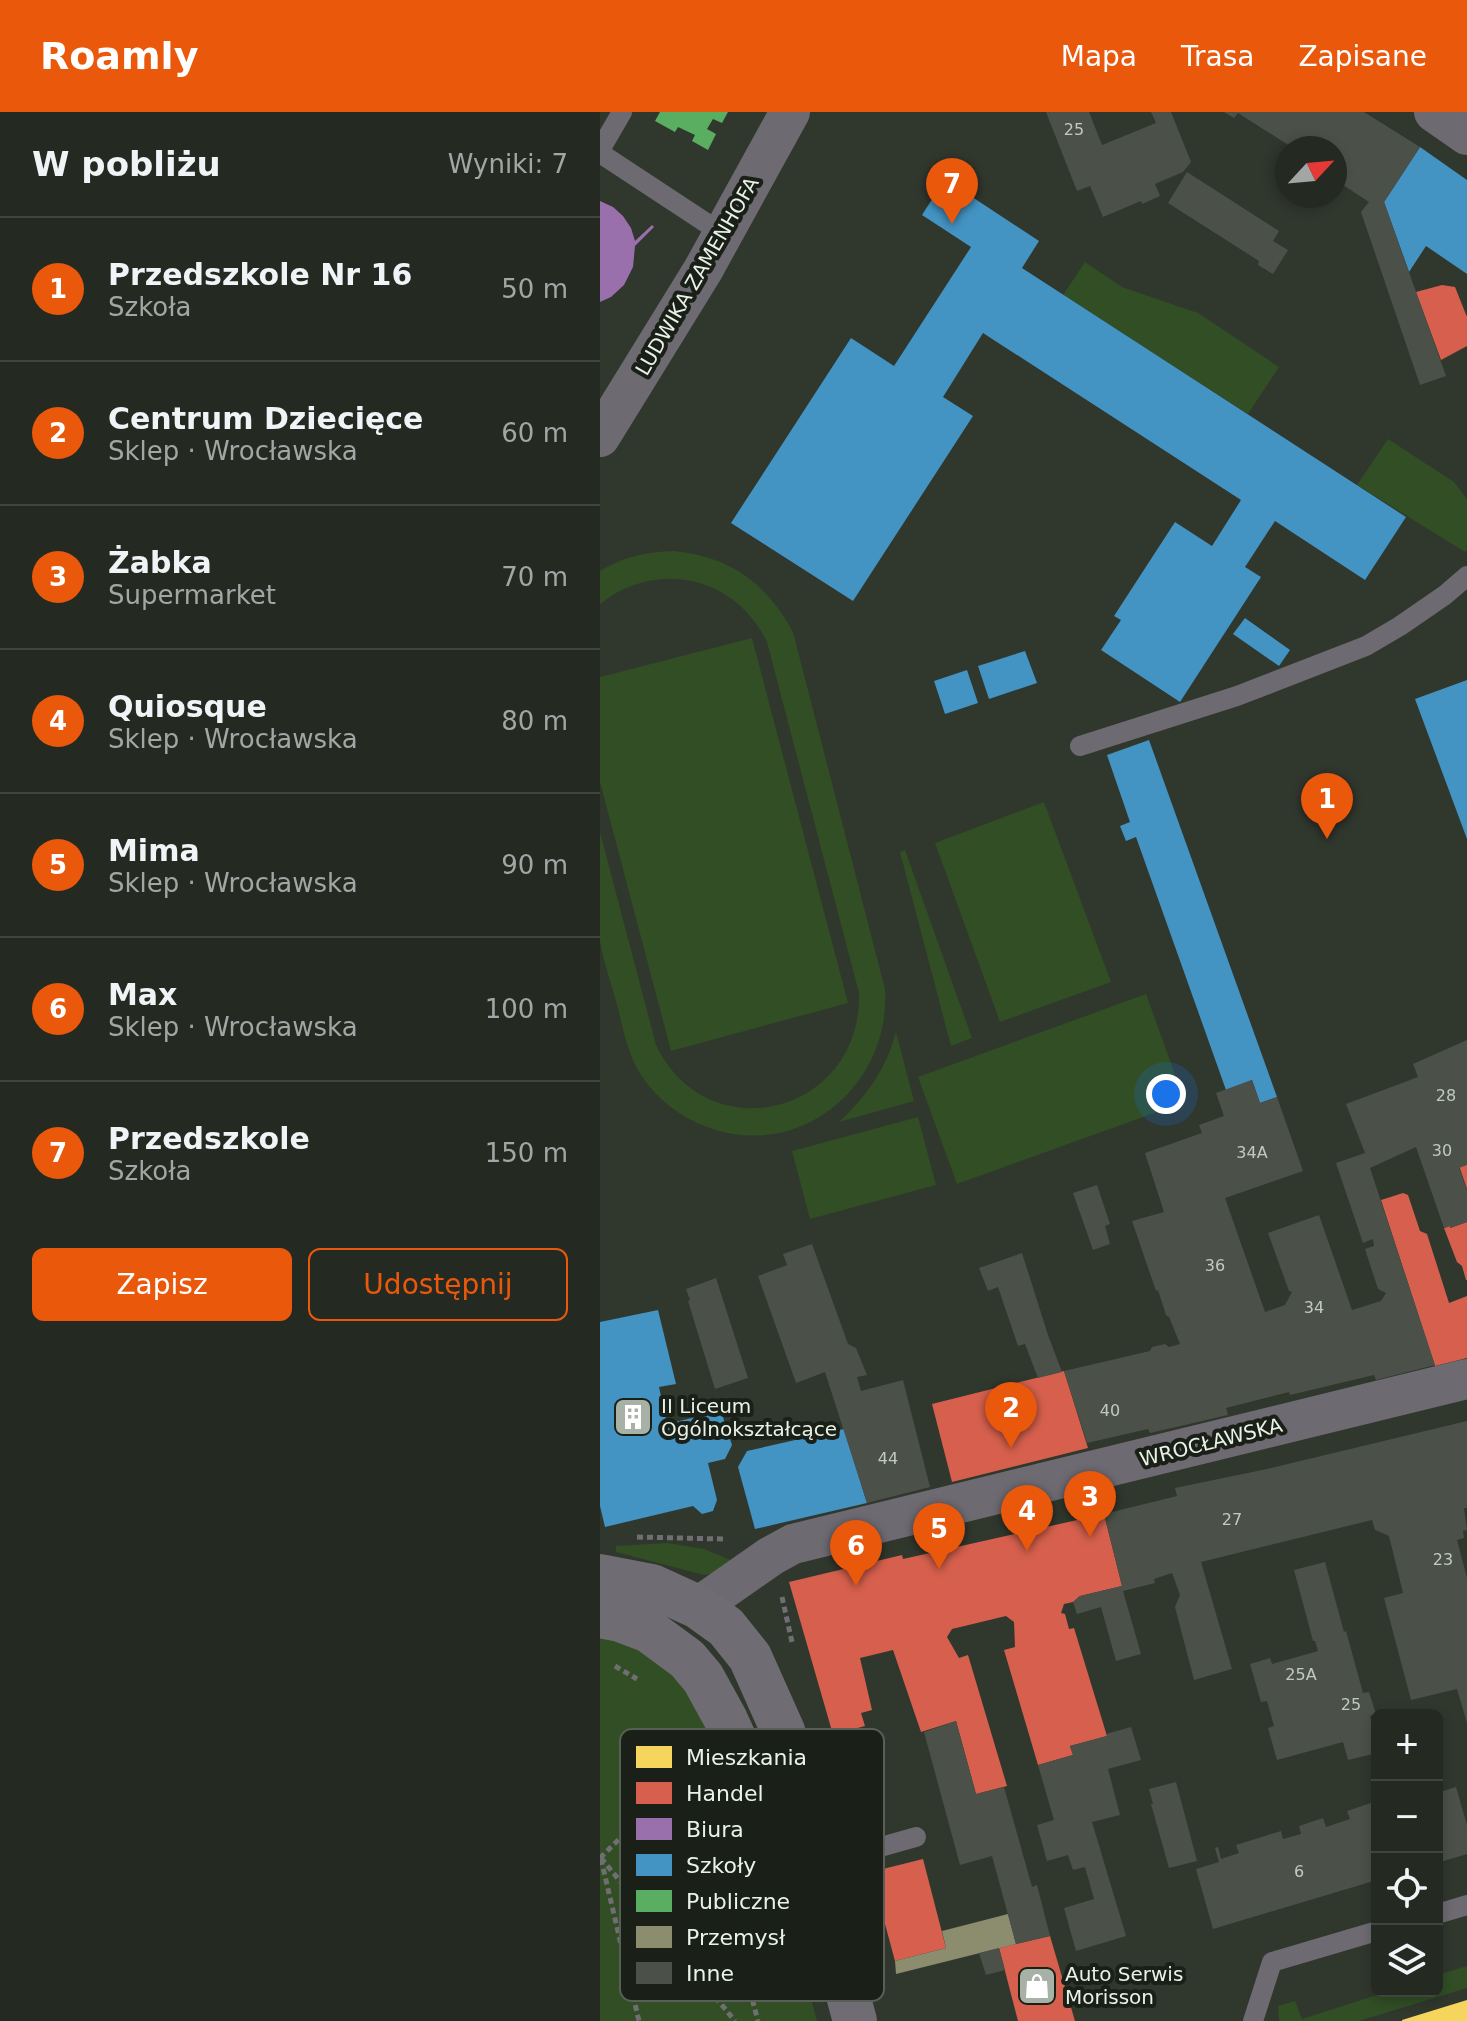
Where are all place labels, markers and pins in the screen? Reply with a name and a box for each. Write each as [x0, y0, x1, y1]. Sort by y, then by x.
pin: 7 [926, 158, 978, 224]
pin: 1 [1301, 773, 1353, 839]
pin: 2 [985, 1382, 1037, 1448]
place label: II Liceum Ogólnokształcące [661, 1394, 837, 1441]
building icon: II Liceum Ogólnokształcące [612, 1396, 654, 1438]
pin: 3 [1064, 1471, 1116, 1537]
pin: 4 [1001, 1485, 1053, 1551]
pin: 5 [913, 1503, 965, 1569]
pin: 6 [830, 1520, 882, 1586]
place label: Auto Serwis Morisson [1065, 1962, 1183, 2009]
shop icon: Auto Serwis Morisson [1016, 1965, 1058, 2007]

